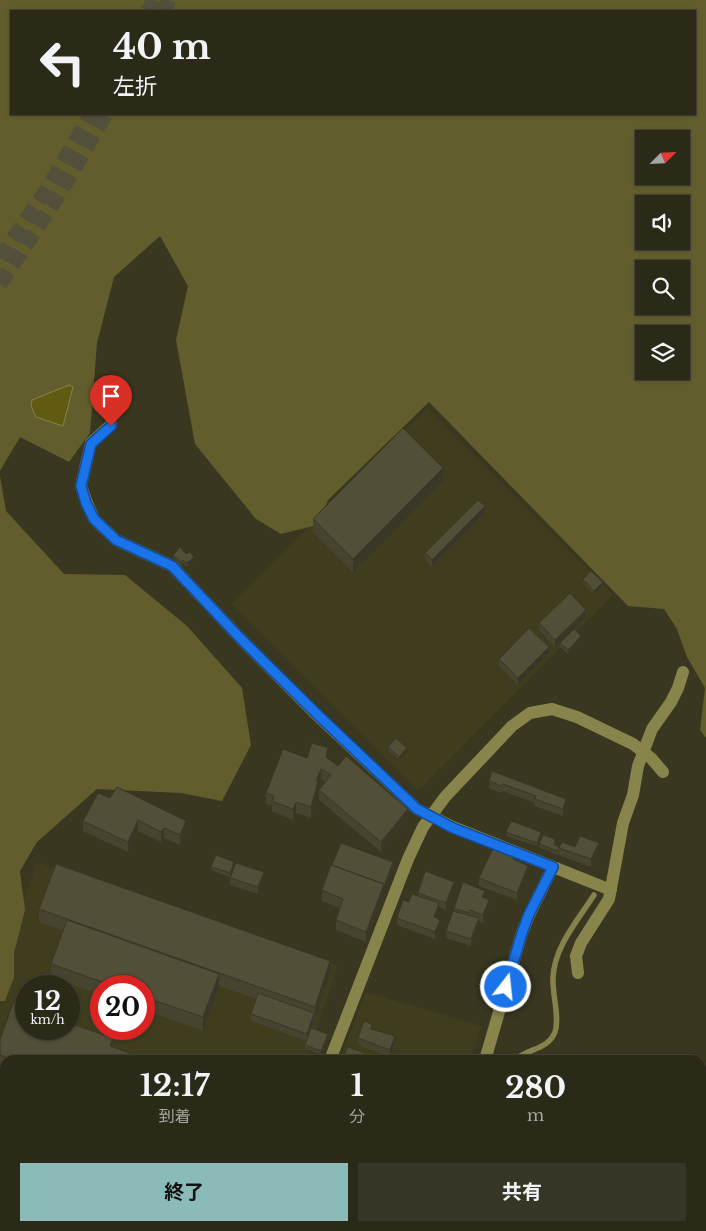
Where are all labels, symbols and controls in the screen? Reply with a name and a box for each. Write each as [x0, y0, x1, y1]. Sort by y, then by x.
text: 40 m [113, 25, 211, 68]
icon: left [30, 30, 95, 95]
text: 左折 [113, 73, 157, 100]
north arrow [635, 130, 690, 185]
map controls [635, 130, 690, 380]
button: sound [635, 195, 690, 250]
button: search [635, 260, 690, 315]
button: layers [635, 325, 690, 380]
pin [90, 375, 132, 426]
icon: arrive [97, 382, 125, 410]
position arrow [479, 960, 531, 1012]
speed limit sign: 20 [90, 975, 155, 1040]
text: 12 [34, 986, 61, 1017]
text: km/h [30, 1012, 65, 1027]
text: 12:17 [140, 1067, 209, 1104]
text: 1 [351, 1067, 364, 1104]
text: 280 [505, 1069, 566, 1106]
text: m [527, 1105, 544, 1125]
text: 到着 [159, 1106, 191, 1126]
text: 分 [349, 1106, 365, 1126]
button: 終了 [20, 1163, 348, 1221]
button: 共有 [358, 1163, 686, 1221]

